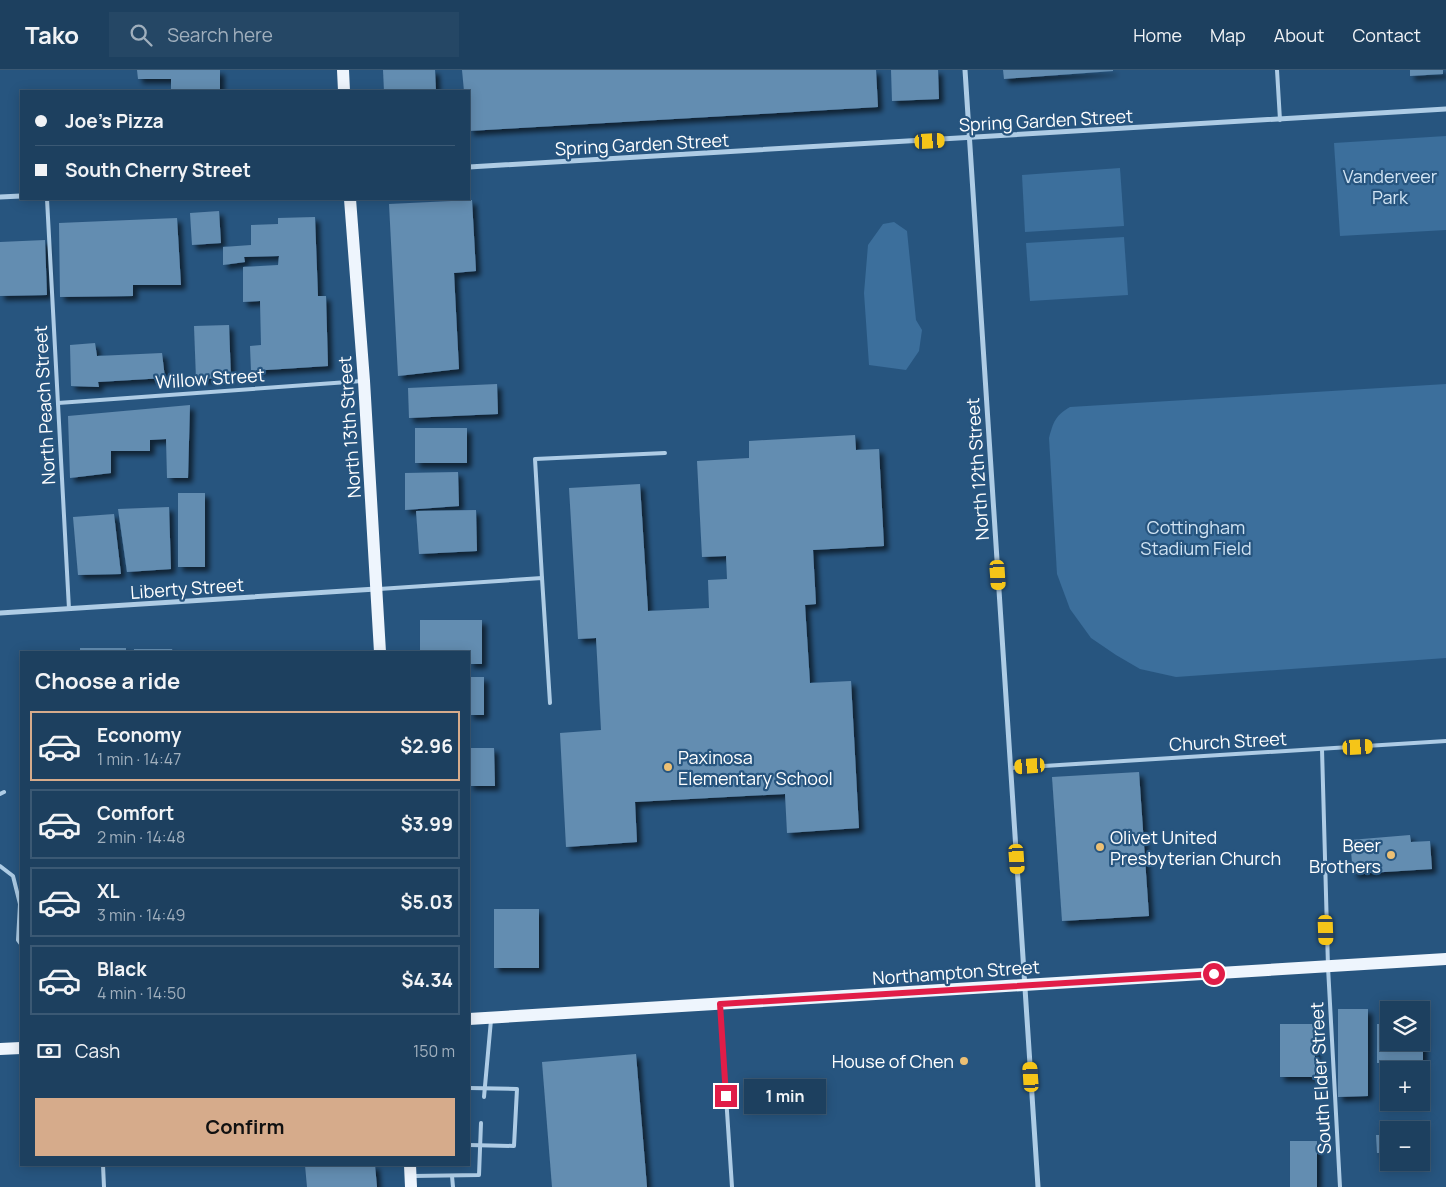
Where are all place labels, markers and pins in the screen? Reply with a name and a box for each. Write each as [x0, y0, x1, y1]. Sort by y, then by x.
place label: Paxinosa Elementary School [678, 745, 833, 790]
marker: Paxinosa Elementary School [662, 761, 674, 773]
place label: Olivet United Presbyterian Church [1110, 825, 1281, 870]
place label: Beer Brothers [1309, 833, 1381, 878]
marker: Olivet United Presbyterian Church [1094, 841, 1106, 853]
marker: Beer Brothers [1385, 849, 1397, 861]
place label: House of Chen [832, 1049, 954, 1073]
marker: House of Chen [958, 1055, 970, 1067]

